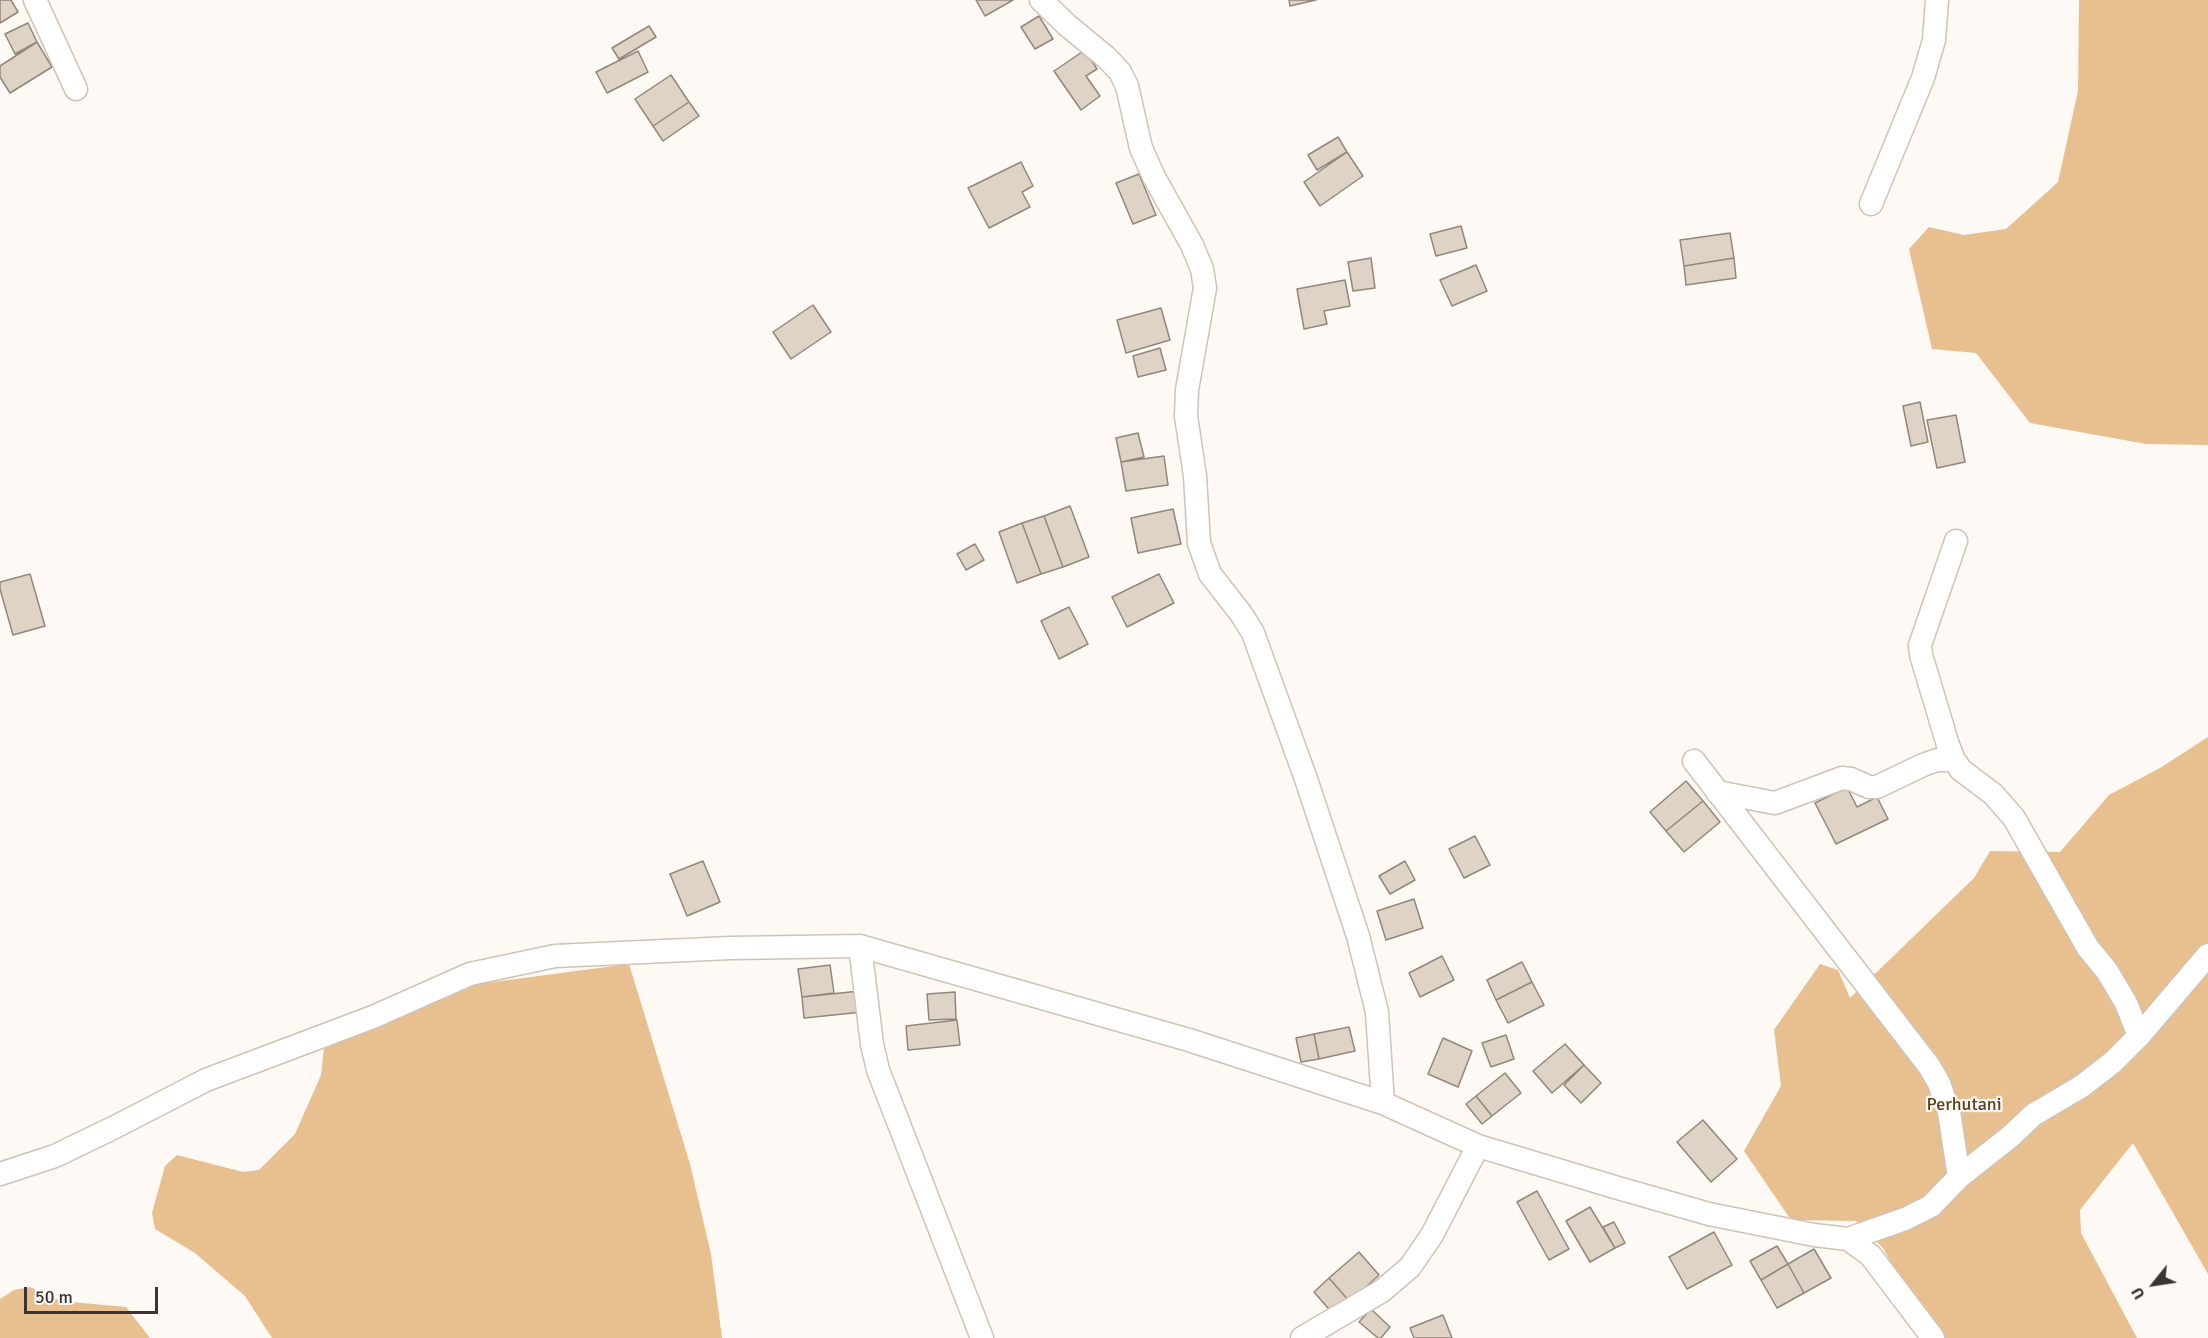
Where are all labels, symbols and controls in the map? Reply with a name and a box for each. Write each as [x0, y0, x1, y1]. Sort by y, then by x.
park label: Perhutani [1926, 1094, 2002, 1116]
north arrow [2124, 1254, 2184, 1314]
scale bar [27, 1275, 160, 1313]
text: U [2127, 1283, 2150, 1303]
text: 50 m [35, 1286, 73, 1308]

